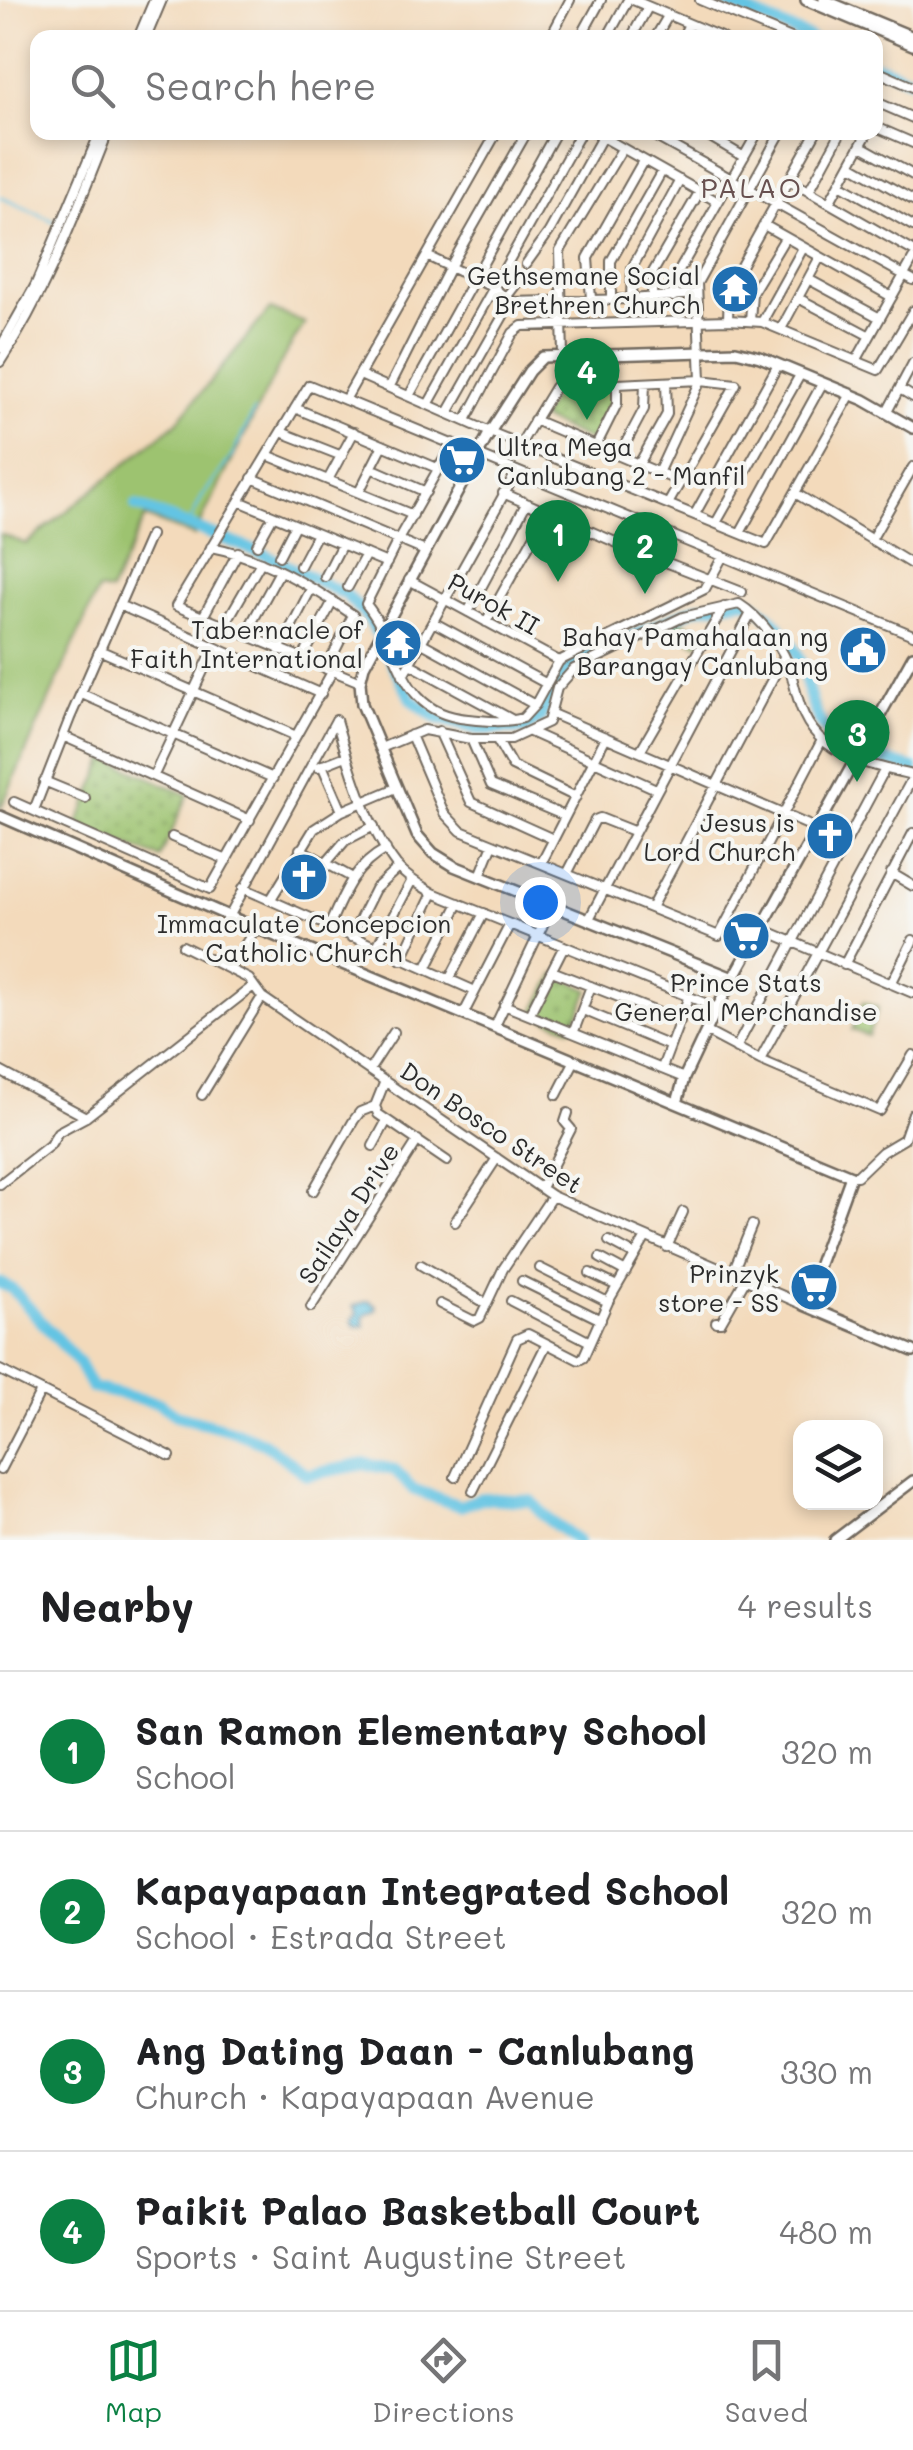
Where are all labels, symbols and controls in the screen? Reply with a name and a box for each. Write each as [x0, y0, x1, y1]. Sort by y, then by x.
search box [30, 30, 883, 140]
icon: search [65, 58, 120, 113]
text: Search here [145, 60, 376, 110]
district label: PALAO [700, 169, 804, 205]
place label: Gethsemane Social Brethren Church [467, 259, 700, 320]
temple icon: Gethsemane Social Brethren Church [709, 263, 761, 315]
pin: 4 [554, 338, 620, 420]
place label: Ultra Mega Canlubang 2 - Manfil [497, 430, 746, 491]
supermarket icon: Ultra Mega Canlubang 2 - Manfil [436, 434, 488, 486]
pin: 1 [526, 500, 590, 582]
pin: 2 [612, 512, 678, 594]
street label: Purok II [443, 565, 545, 641]
place label: Tabernacle of Faith International [130, 613, 364, 674]
temple icon: Tabernacle of Faith International [372, 617, 424, 669]
place label: Bahay Pamahalaan ng Barangay Canlubang [563, 620, 828, 682]
public building icon: Bahay Pamahalaan ng Barangay Canlubang [837, 624, 889, 676]
pin: 3 [824, 700, 890, 782]
place label: Jesus is Lord Church [644, 806, 795, 867]
church icon: Jesus is Lord Church [804, 810, 856, 862]
church icon: Immaculate Concepcion Catholic Church [278, 851, 330, 903]
your location [515, 877, 566, 928]
place label: Immaculate Concepcion Catholic Church [157, 907, 451, 968]
supermarket icon: Prince Stats General Merchandise [720, 910, 772, 962]
place label: Prince Stats General Merchandise [614, 966, 878, 1027]
street label: Don Bosco Street [395, 1054, 589, 1200]
street label: Sailaya Drive [291, 1136, 406, 1290]
place label: Prinzyk store - SS [658, 1257, 779, 1318]
supermarket icon: Prinzyk store - SS [788, 1261, 840, 1313]
map controls [793, 1420, 883, 1510]
button: layers [793, 1420, 883, 1510]
text: Nearby [40, 1578, 194, 1633]
text: 4 results [737, 1584, 873, 1626]
text: San Ramon Elementary School [135, 1705, 707, 1755]
text: 1 [65, 1730, 80, 1772]
text: 320 m [781, 1730, 873, 1772]
text: School [135, 1755, 236, 1797]
text: Kapayapaan Integrated School [135, 1865, 729, 1915]
text: 2 [64, 1890, 81, 1932]
text: 320 m [781, 1890, 873, 1932]
text: School · Estrada Street [135, 1915, 507, 1957]
text: Ang Dating Daan - Canlubang [135, 2025, 695, 2075]
text: 3 [63, 2050, 82, 2092]
text: 330 m [780, 2050, 873, 2092]
text: Church · Kapayapaan Avenue [135, 2075, 595, 2117]
text: Paikit Palao Basketball Court [135, 2185, 700, 2235]
text: 4 [62, 2210, 83, 2252]
text: 480 m [779, 2210, 873, 2252]
text: Sports · Saint Augustine Street [135, 2235, 626, 2277]
tab: Map [105, 2333, 162, 2429]
tab: Directions [372, 2333, 515, 2429]
tab: Saved [725, 2333, 808, 2429]

